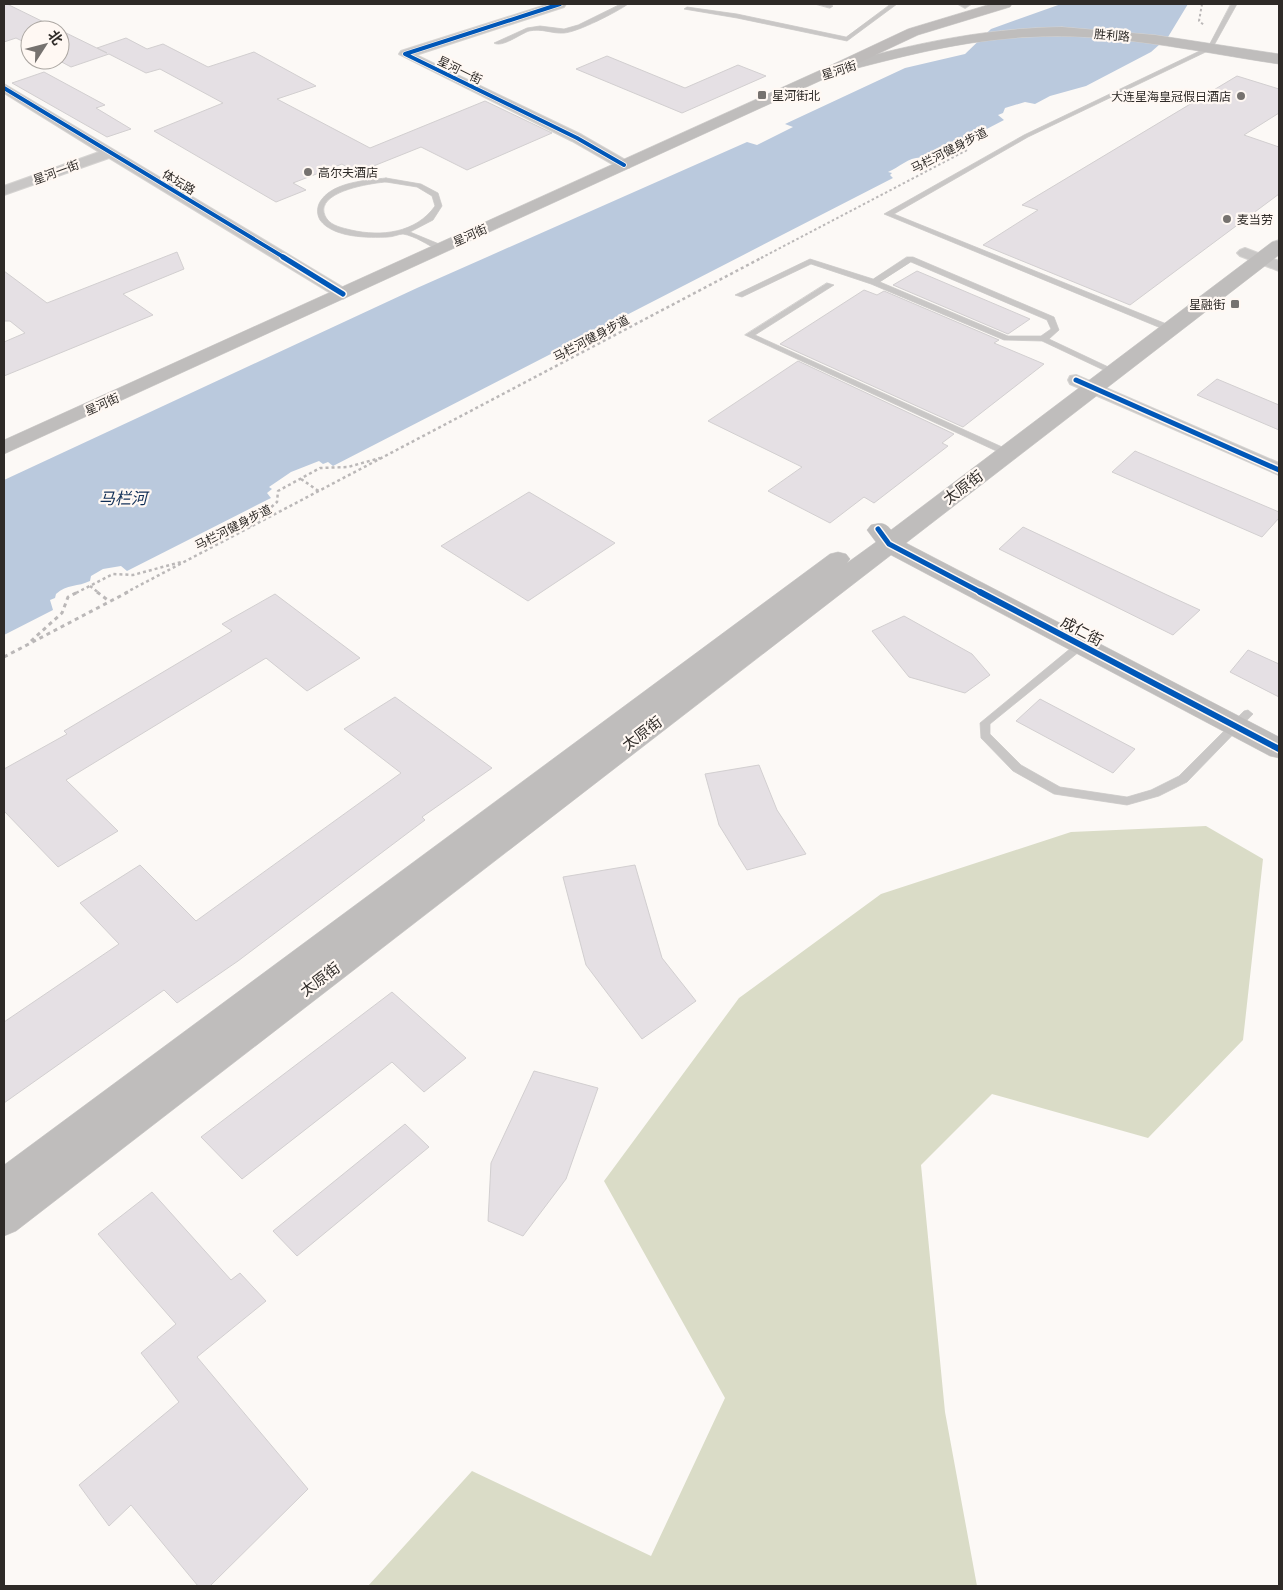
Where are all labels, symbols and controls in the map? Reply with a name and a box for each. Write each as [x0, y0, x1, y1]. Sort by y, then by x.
north arrow [20, 20, 70, 70]
text: 北 [44, 26, 67, 48]
street label: 胜利路 [1093, 26, 1131, 44]
street label: 星河一街 [435, 53, 485, 87]
street label: 星河街 [820, 57, 858, 83]
place label: 星河街北 [772, 88, 820, 103]
marker: 星河街北 [756, 89, 768, 101]
place label: 大连星海皇冠假日酒店 [1111, 89, 1231, 104]
marker: 大连星海皇冠假日酒店 [1235, 90, 1247, 102]
street label: 马栏河健身步道 [908, 124, 990, 176]
street label: 星河一街 [31, 157, 81, 187]
place label: 高尔夫酒店 [318, 165, 378, 180]
street label: 体坛路 [160, 166, 198, 198]
marker: 高尔夫酒店 [302, 166, 314, 178]
place label: 麦当劳 [1237, 212, 1273, 227]
marker: 麦当劳 [1221, 213, 1233, 225]
street label: 星河街 [450, 221, 490, 249]
place label: 星融街 [1189, 297, 1225, 312]
marker: 星融街 [1229, 298, 1241, 310]
street label: 马栏河健身步道 [550, 312, 632, 364]
street label: 星河街 [82, 390, 122, 418]
street label: 太原街 [939, 466, 987, 508]
water label: 马栏河 [99, 488, 150, 508]
street label: 马栏河健身步道 [192, 501, 274, 553]
street label: 成仁街 [1058, 612, 1106, 650]
street label: 太原街 [618, 712, 666, 754]
street label: 太原街 [296, 958, 344, 1000]

